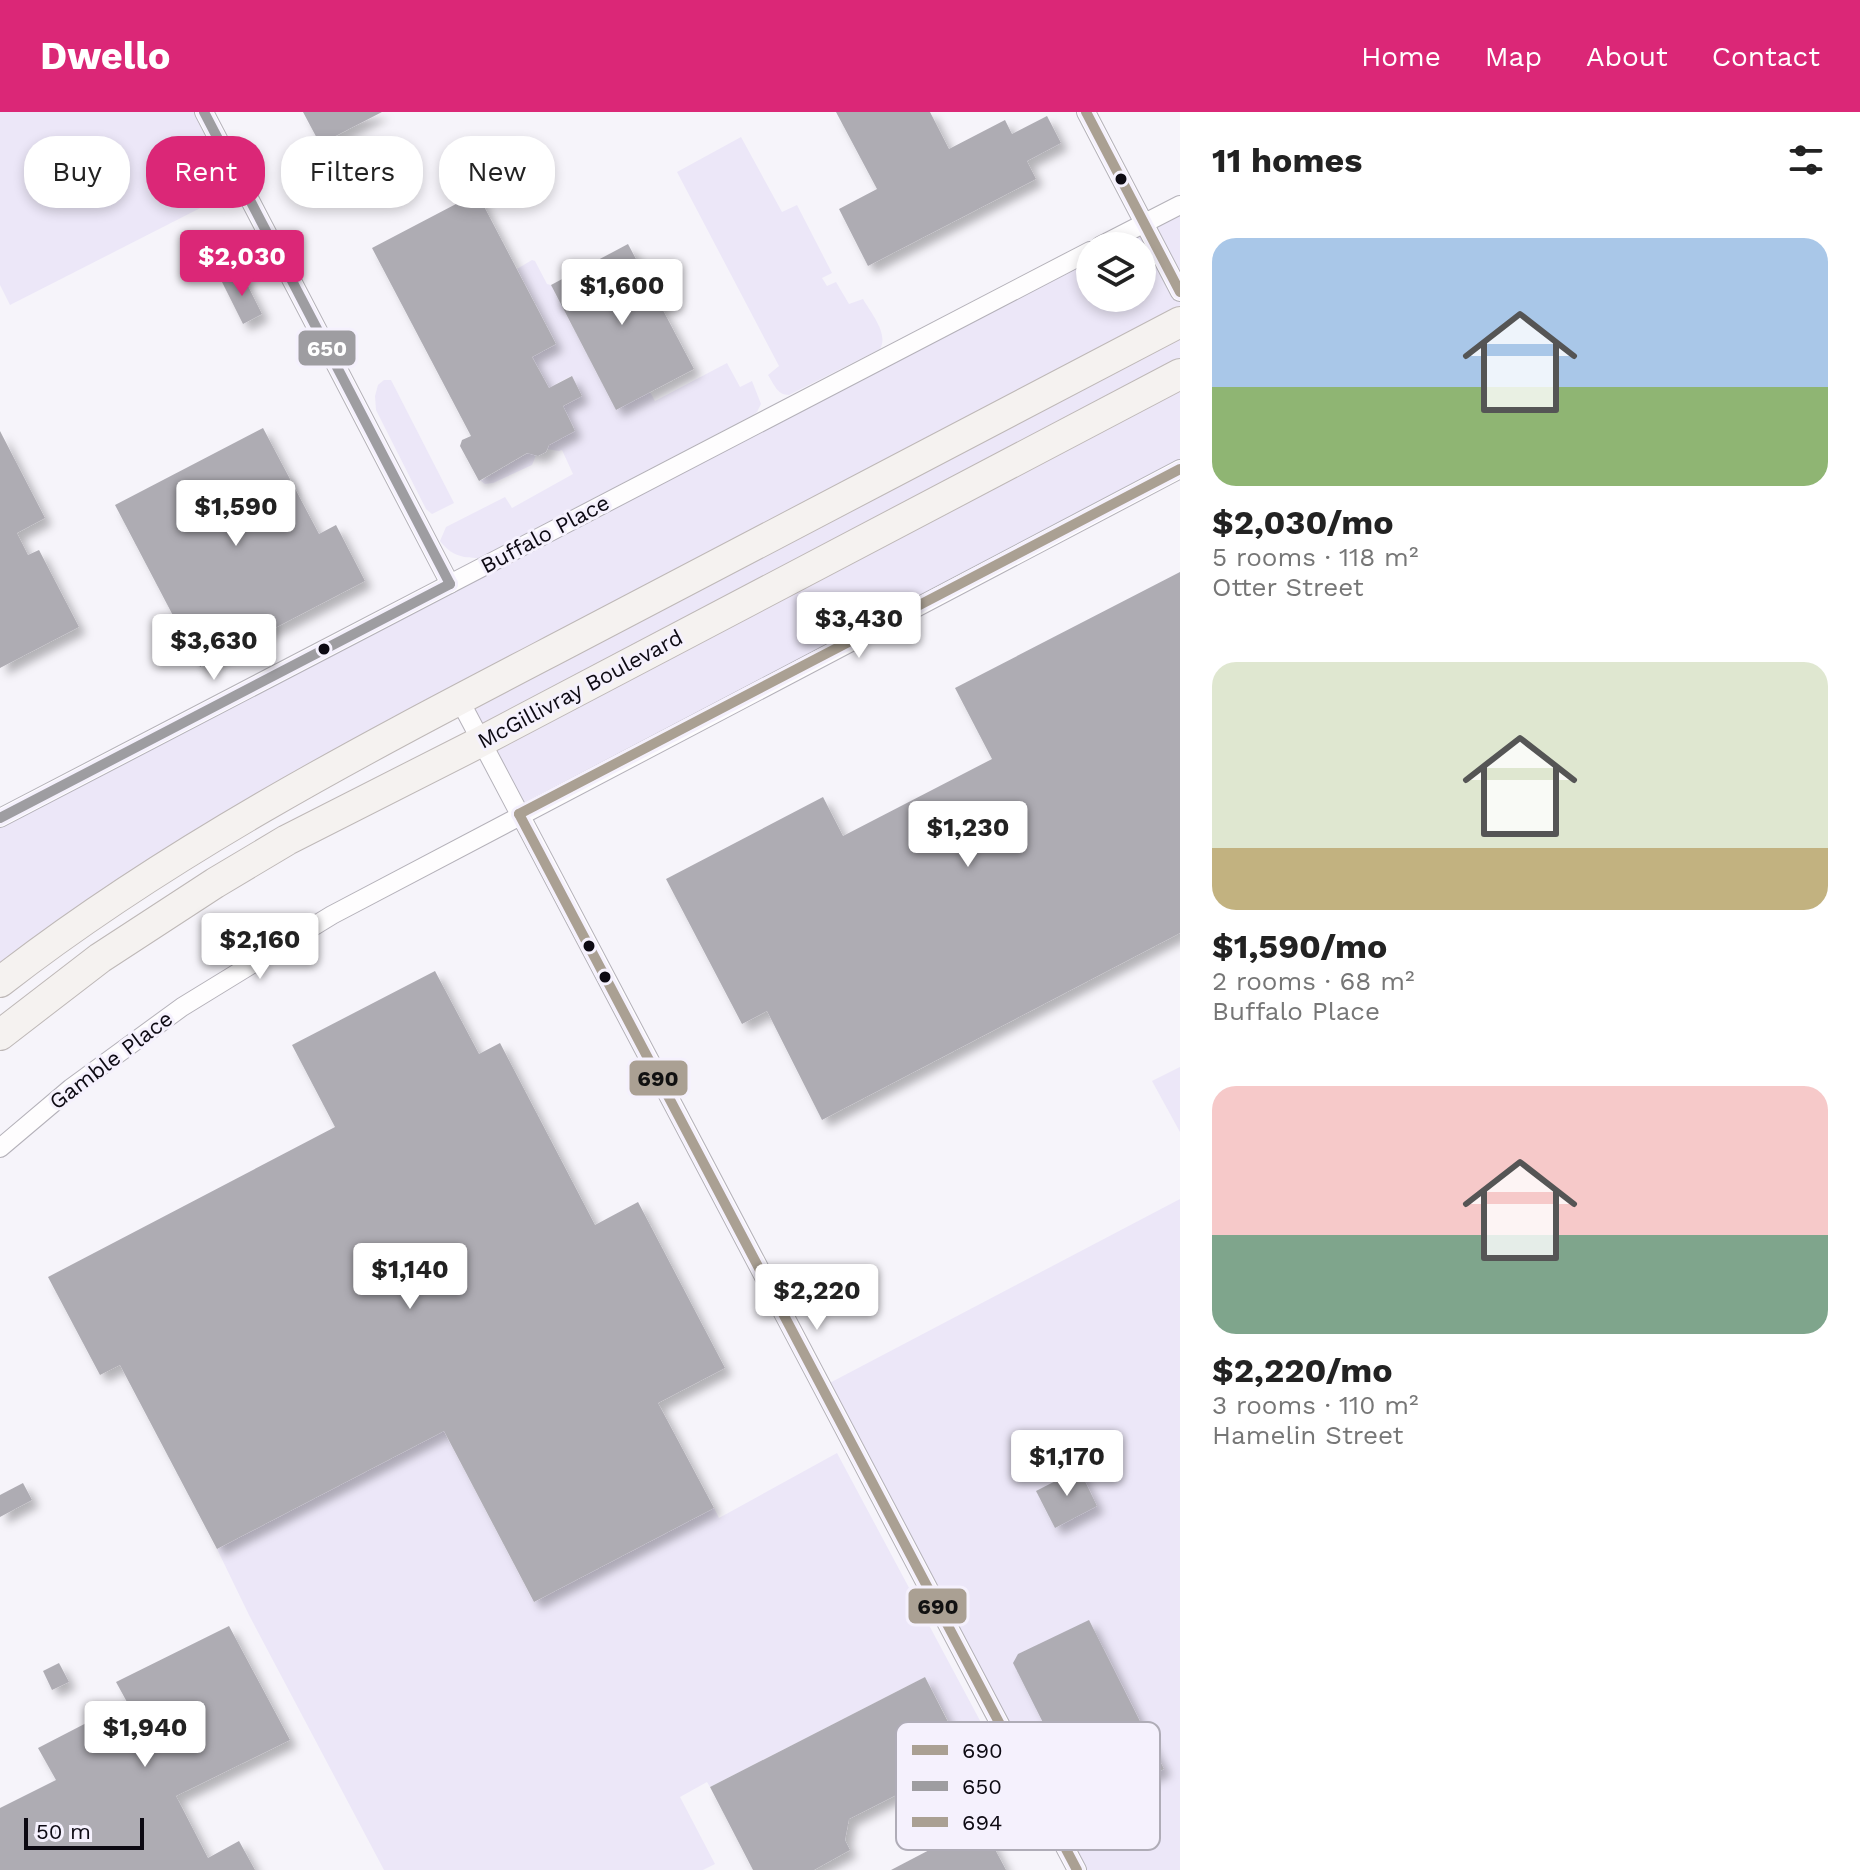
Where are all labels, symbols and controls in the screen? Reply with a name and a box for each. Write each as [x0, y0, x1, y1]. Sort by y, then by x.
text: Dwello [40, 34, 170, 78]
text: Home [1361, 40, 1441, 73]
text: Map [1485, 40, 1542, 73]
text: About [1586, 40, 1668, 73]
text: Contact [1712, 40, 1820, 73]
chip: Buy [24, 136, 130, 208]
chip: Rent [146, 136, 265, 208]
chip: Filters [281, 136, 423, 208]
chip: New [439, 136, 555, 208]
icon: filters [1784, 138, 1828, 182]
text: 11 homes [1212, 140, 1362, 180]
unlabelled marker [1113, 171, 1129, 187]
pin: $2,030 [177, 230, 307, 298]
map controls [1076, 232, 1156, 312]
button: layers [1076, 232, 1156, 312]
text: $2,030 [198, 241, 286, 271]
pin: $1,600 [557, 259, 687, 327]
text: $1,600 [580, 270, 664, 300]
icon: home [1448, 290, 1592, 434]
line badge: 650 [297, 329, 357, 367]
text: 650 [307, 336, 347, 361]
pin: $1,590 [171, 480, 301, 548]
street label: Buffalo Place [476, 490, 614, 578]
text: $1,590 [194, 491, 278, 521]
text: $2,030/mo [1212, 502, 1394, 542]
text: 5 rooms · 118 m² [1212, 542, 1418, 572]
text: Otter Street [1212, 572, 1364, 602]
pin: $3,430 [794, 592, 924, 660]
text: $3,430 [815, 603, 903, 633]
pin: $3,630 [149, 614, 279, 682]
street label: McGillivray Boulevard [473, 624, 687, 754]
text: $3,630 [170, 625, 258, 655]
unlabelled marker [316, 641, 332, 657]
icon: home [1448, 714, 1592, 858]
pin: $1,230 [903, 801, 1033, 869]
text: $1,230 [926, 812, 1010, 842]
pin: $2,160 [195, 913, 325, 981]
text: $2,160 [219, 924, 301, 954]
text: $1,590/mo [1212, 926, 1387, 966]
unlabelled marker [581, 938, 597, 954]
text: 2 rooms · 68 m² [1212, 966, 1414, 996]
unlabelled marker [597, 969, 613, 985]
text: Buffalo Place [1212, 996, 1380, 1026]
street label: Gamble Place [45, 1006, 177, 1114]
line badge: 690 [628, 1059, 689, 1097]
text: 690 [637, 1066, 679, 1091]
icon: home [1448, 1138, 1592, 1282]
pin: $1,140 [345, 1243, 475, 1311]
text: $1,140 [371, 1254, 449, 1284]
pin: $2,220 [752, 1264, 882, 1332]
text: $2,220 [773, 1275, 861, 1305]
text: $2,220/mo [1212, 1350, 1393, 1390]
text: 3 rooms · 110 m² [1212, 1390, 1419, 1420]
text: Hamelin Street [1212, 1420, 1404, 1450]
pin: $1,170 [1002, 1430, 1132, 1498]
text: $1,170 [1029, 1441, 1105, 1471]
line badge: 690 [907, 1587, 968, 1625]
text: 690 [917, 1594, 959, 1619]
pin: $1,940 [80, 1701, 210, 1769]
text: $1,940 [103, 1712, 187, 1742]
legend [896, 1722, 1160, 1850]
text: 690 [962, 1738, 1003, 1763]
text: 650 [962, 1774, 1002, 1799]
text: 694 [962, 1810, 1002, 1835]
scale bar [24, 1814, 144, 1850]
text: 50 m [36, 1819, 91, 1844]

